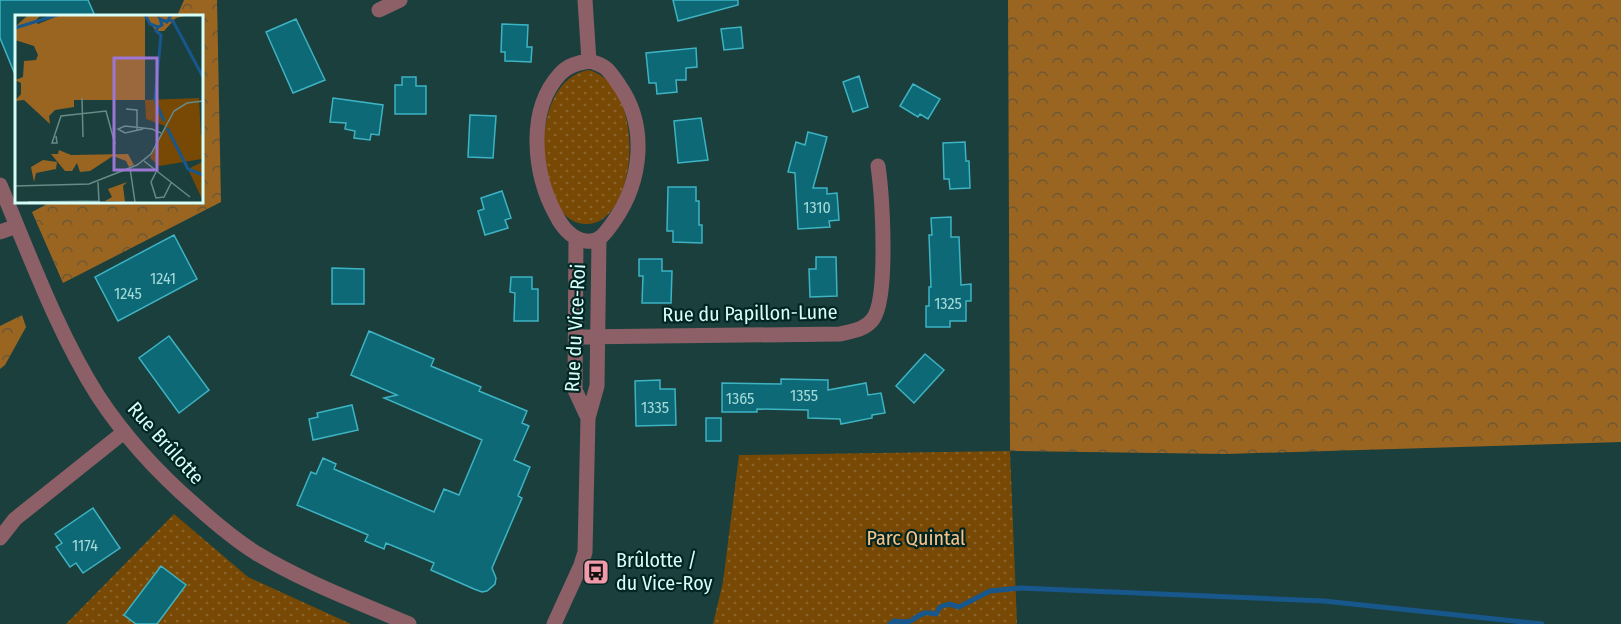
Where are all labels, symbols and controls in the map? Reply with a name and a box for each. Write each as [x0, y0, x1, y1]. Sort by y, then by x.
inset map [15, 15, 202, 202]
house number: 1310 [803, 198, 831, 217]
street label: Rue du Vice-Roi [560, 263, 590, 393]
house number: 1241 [150, 269, 176, 288]
house number: 1245 [114, 284, 142, 303]
house number: 1325 [934, 294, 962, 313]
street label: Rue du Papillon-Lune [662, 299, 838, 327]
house number: 1355 [790, 386, 818, 405]
house number: 1365 [726, 389, 754, 408]
street label: Rue Brûlotte [123, 397, 209, 489]
house number: 1335 [641, 398, 669, 417]
park label: Parc Quintal [867, 526, 965, 550]
house number: 1174 [72, 536, 98, 555]
place label: Brûlotte / du Vice-Roy [616, 548, 713, 595]
bus stop icon: Brûlotte / du Vice-Roy [581, 557, 611, 587]

